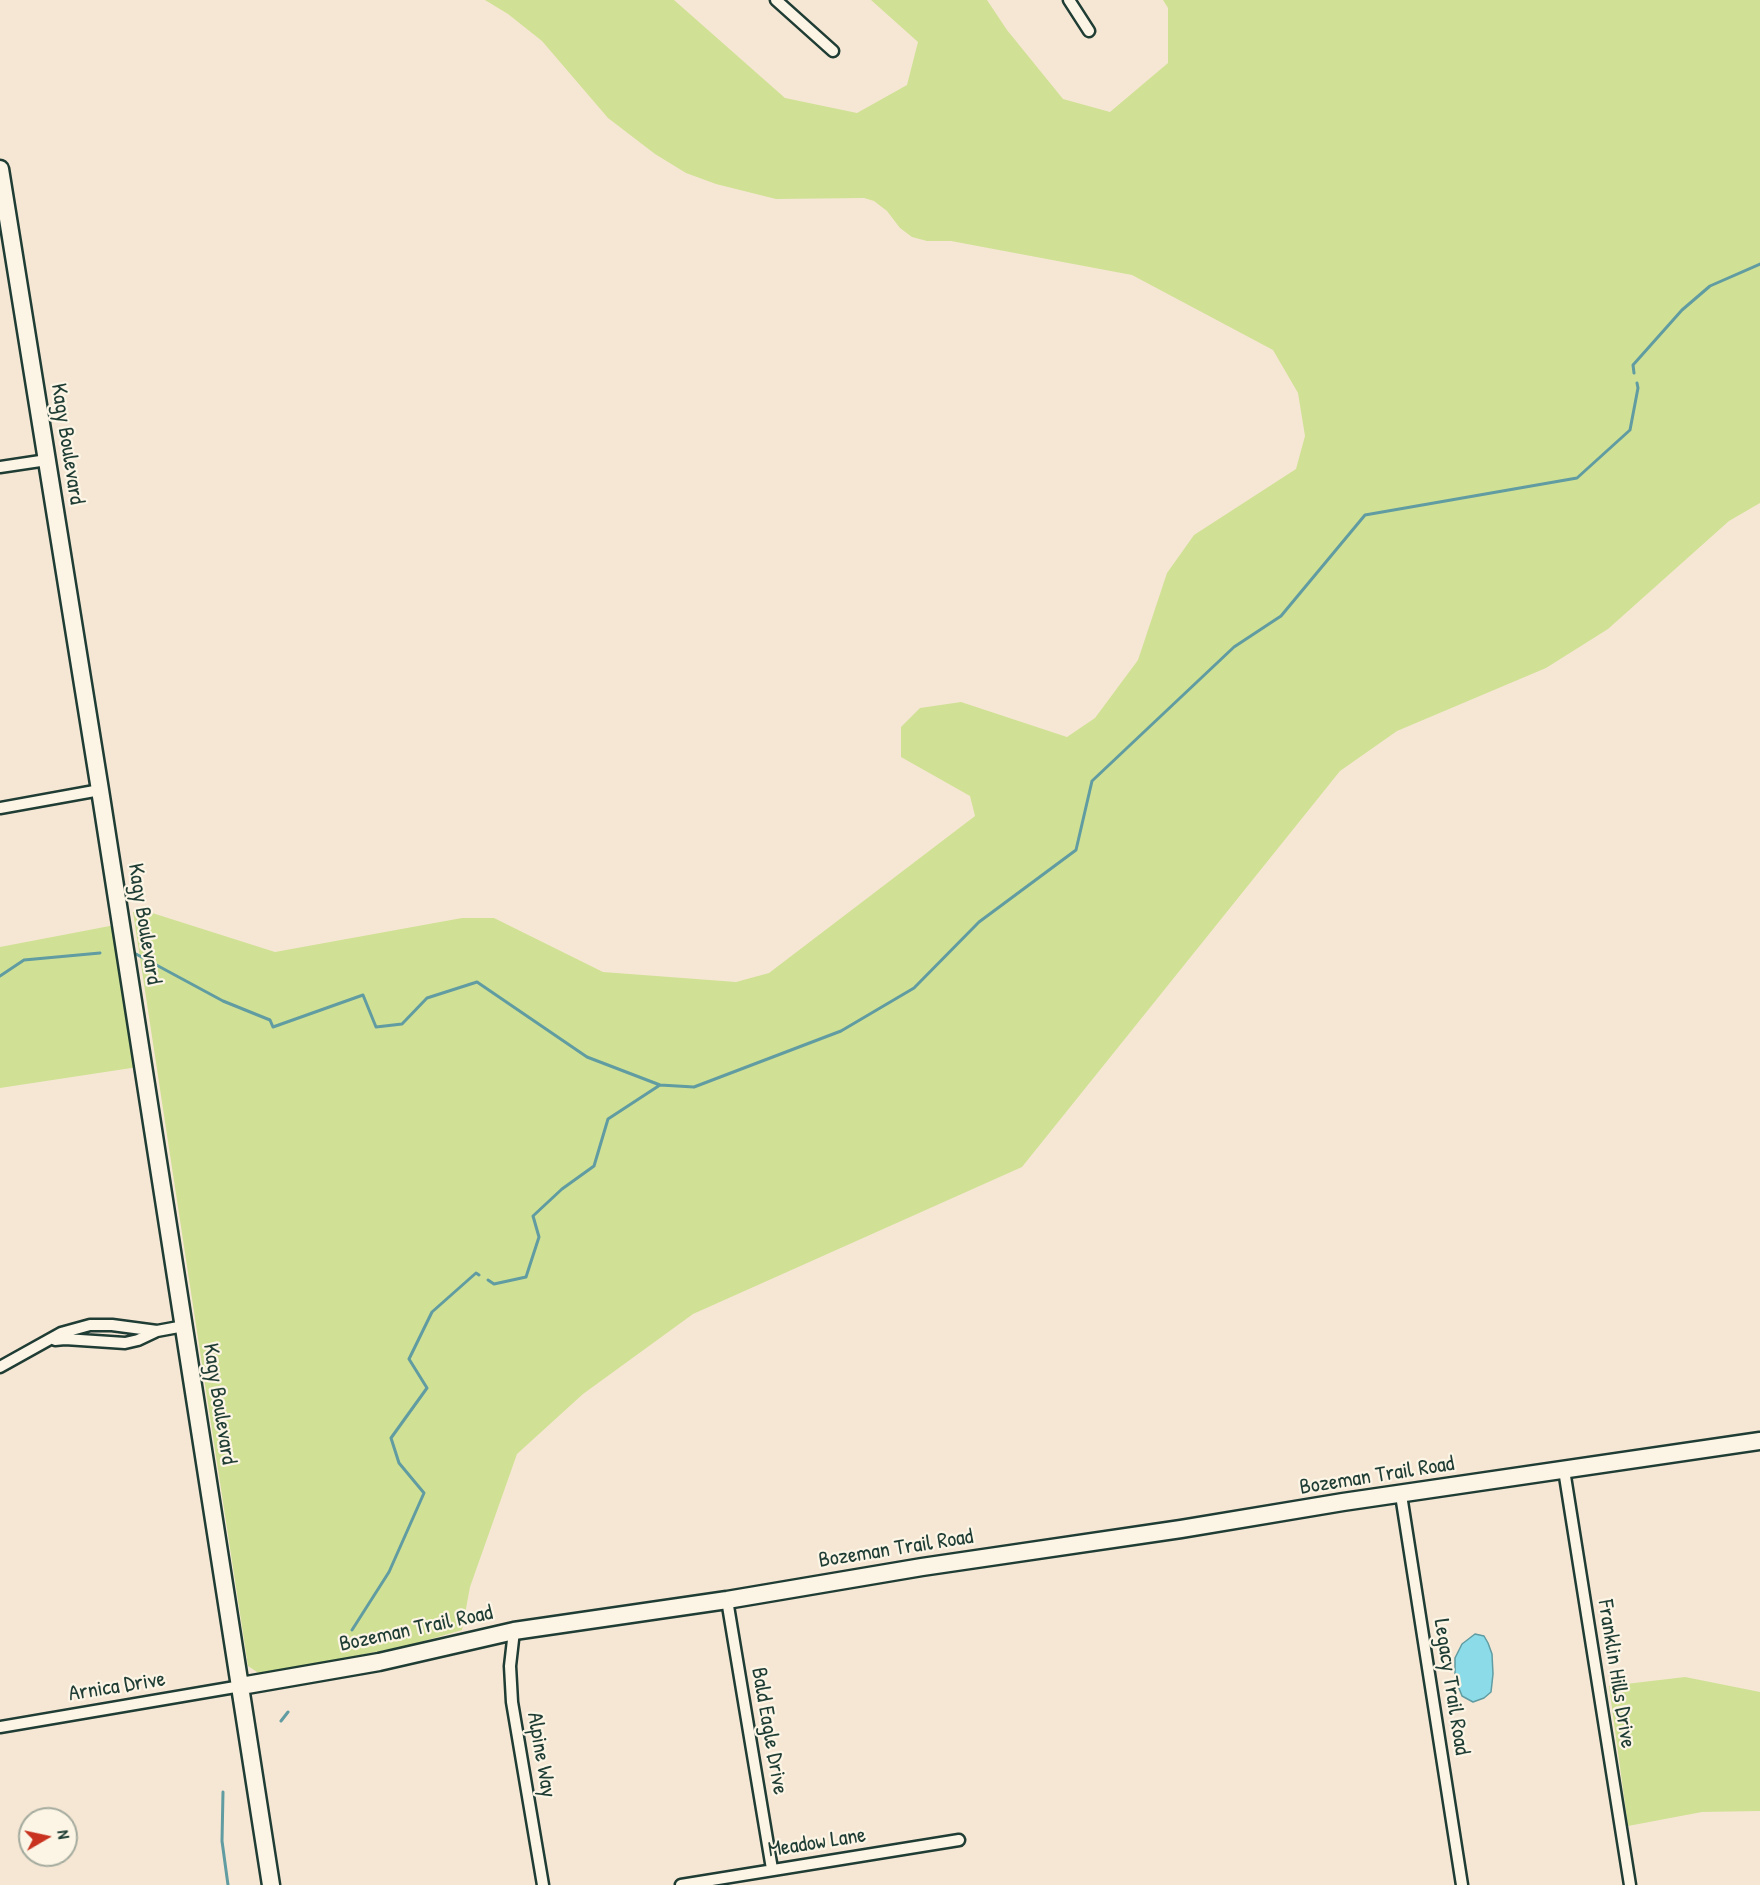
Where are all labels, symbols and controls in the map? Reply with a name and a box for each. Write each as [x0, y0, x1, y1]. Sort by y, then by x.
street label: Kagy Boulevard [44, 382, 90, 506]
street label: Kagy Boulevard [121, 862, 167, 986]
street label: Kagy Boulevard [196, 1342, 242, 1466]
street label: Bozeman Trail Road [1298, 1451, 1456, 1501]
street label: Bozeman Trail Road [817, 1524, 975, 1574]
street label: Franklin Hills Drive [1591, 1598, 1641, 1750]
street label: Bozeman Trail Road [337, 1600, 495, 1658]
street label: Legacy Trail Road [1427, 1617, 1475, 1757]
street label: Bald Eagle Drive [745, 1665, 793, 1797]
street label: Arnica Drive [67, 1666, 167, 1708]
street label: Alpine Way [521, 1710, 561, 1800]
north arrow [18, 1807, 78, 1867]
street label: Meadow Lane [766, 1822, 868, 1864]
text: N [52, 1829, 75, 1840]

